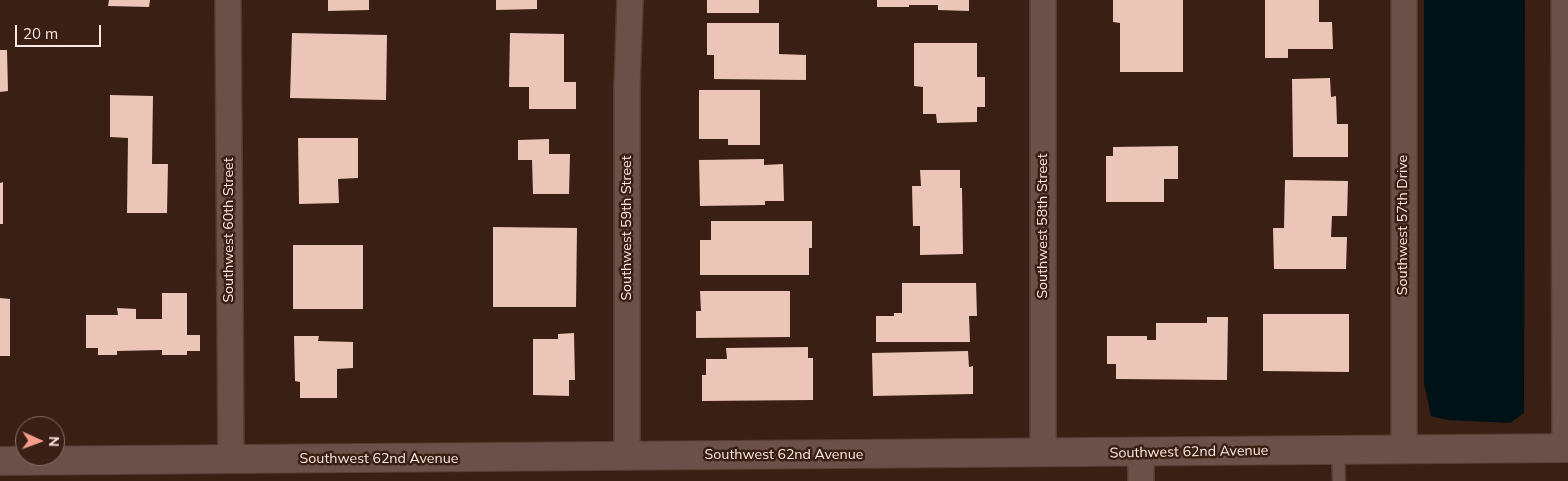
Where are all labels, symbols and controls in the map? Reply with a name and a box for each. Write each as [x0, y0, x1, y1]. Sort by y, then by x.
scale bar [18, 15, 104, 47]
text: 20 m [23, 24, 58, 43]
street label: Southwest 58th Street [1035, 153, 1051, 299]
street label: Southwest 59th Street [619, 155, 635, 301]
street label: Southwest 57th Drive [1395, 155, 1411, 295]
street label: Southwest 60th Street [221, 157, 237, 303]
north arrow [15, 416, 65, 466]
text: N [45, 436, 63, 447]
street label: Southwest 62nd Avenue [1109, 442, 1269, 462]
street label: Southwest 62nd Avenue [705, 447, 863, 463]
street label: Southwest 62nd Avenue [300, 451, 458, 467]

